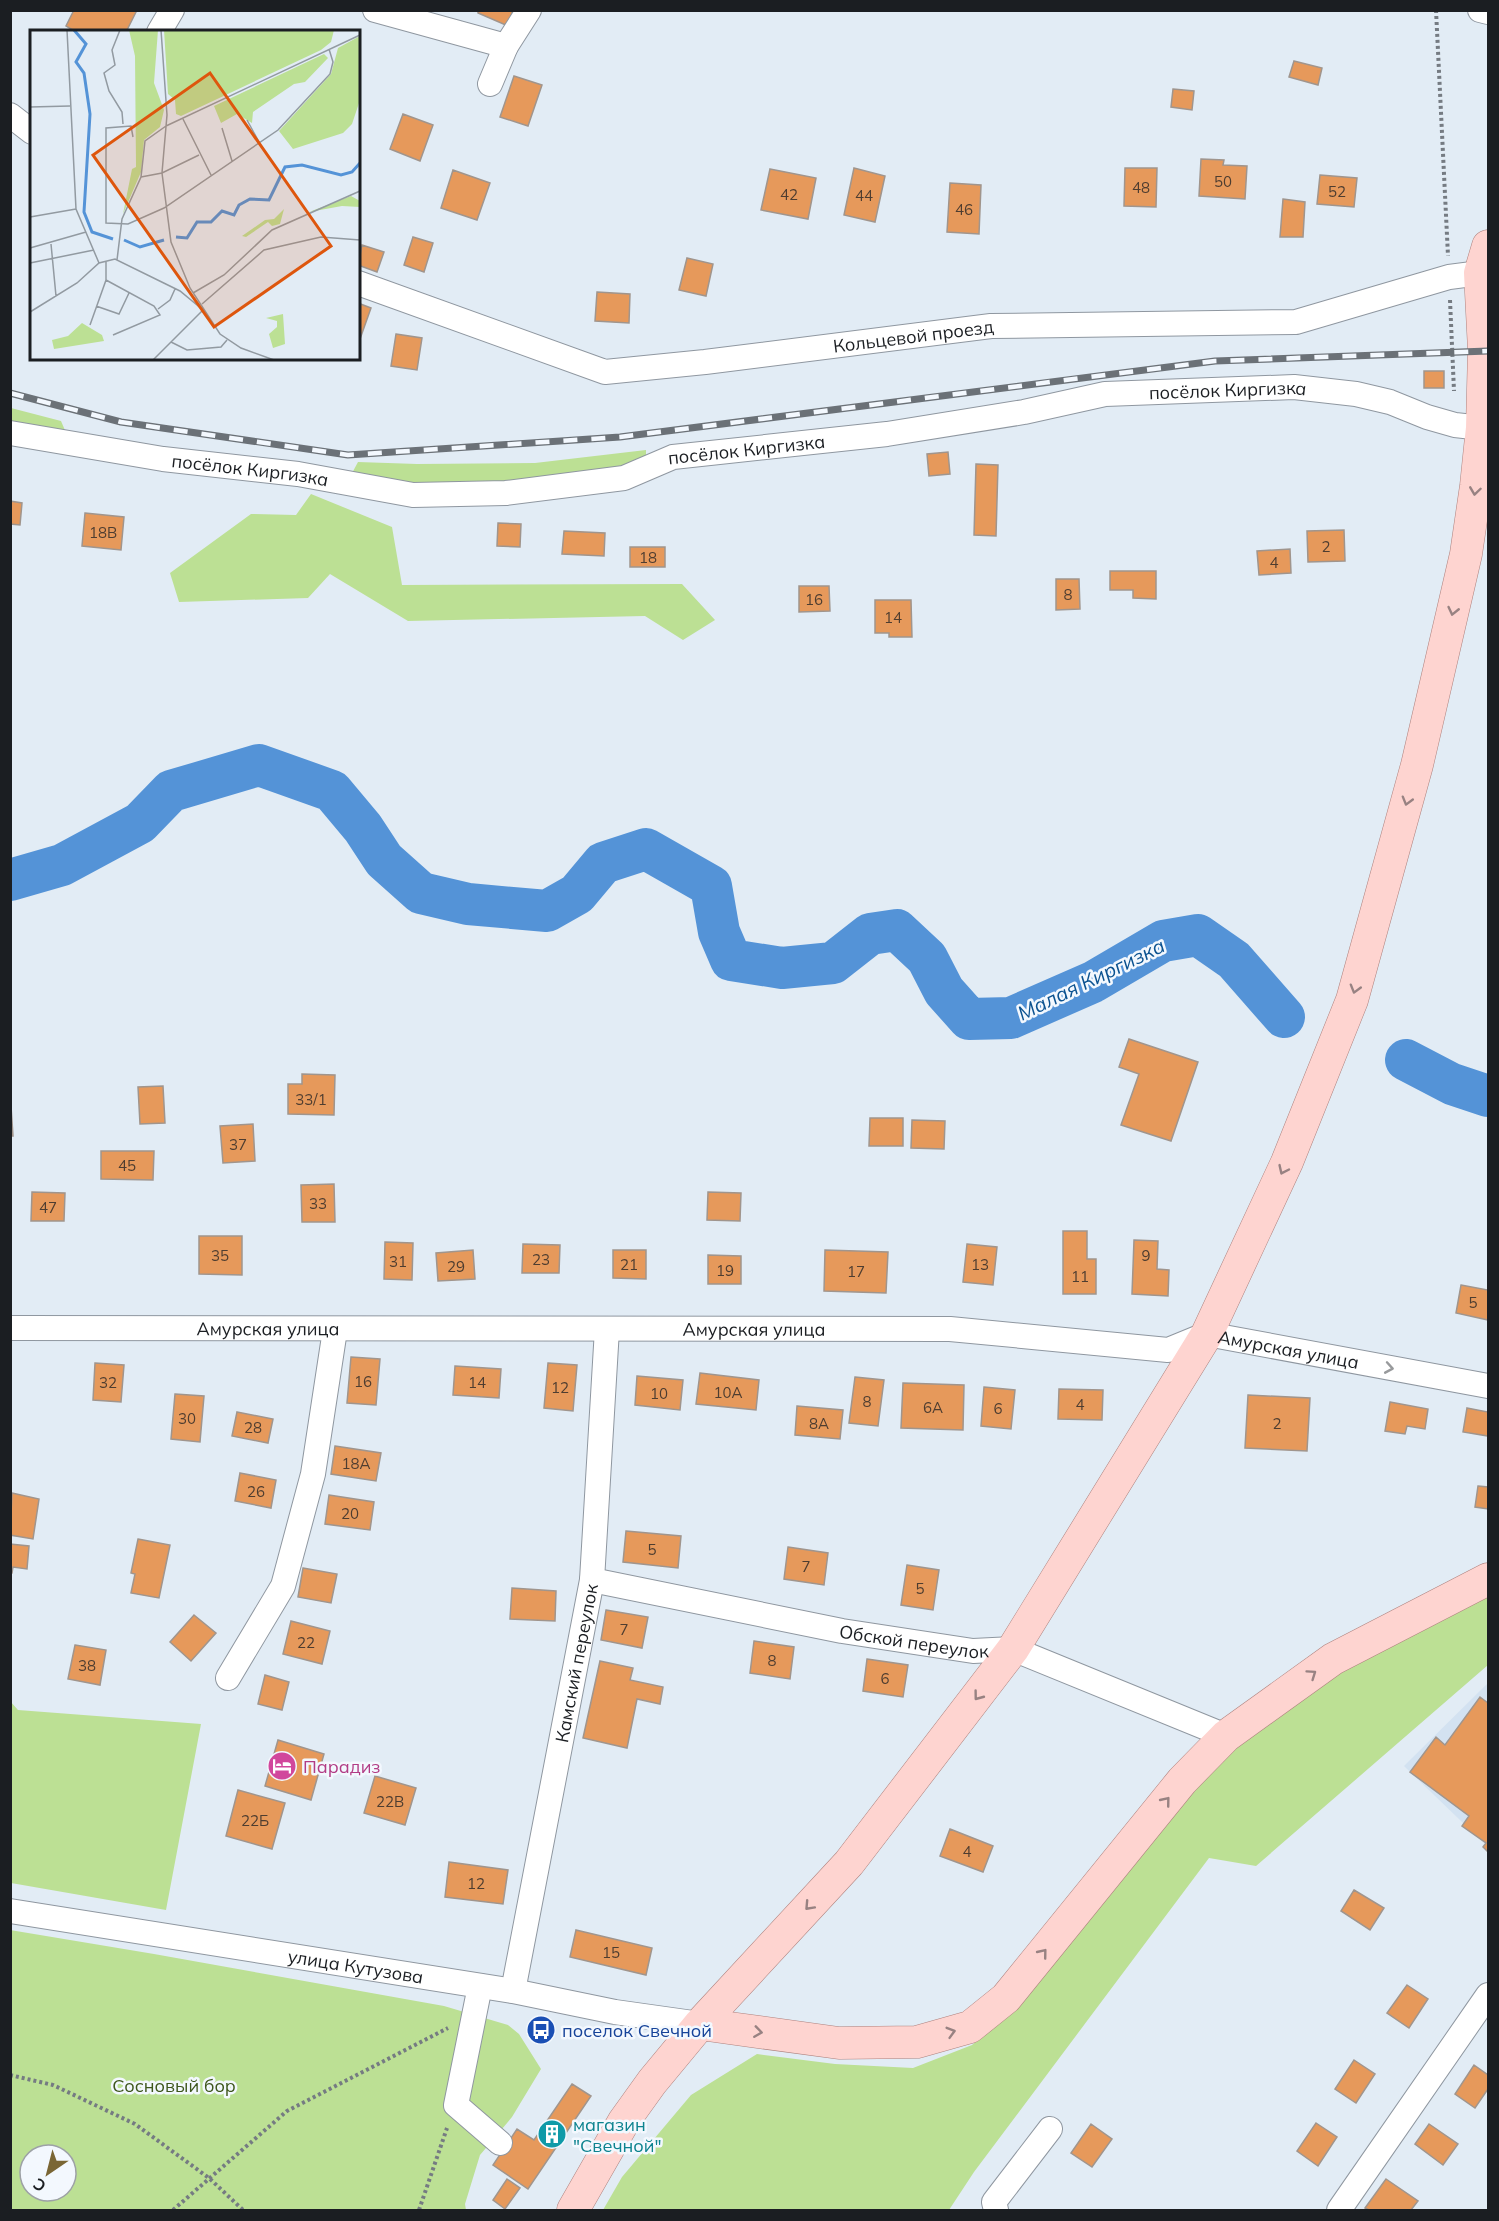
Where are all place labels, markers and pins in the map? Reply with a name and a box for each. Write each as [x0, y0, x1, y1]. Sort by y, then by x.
hotel icon: Парадиз [266, 1750, 298, 1782]
place label: Парадиз [303, 1755, 381, 1778]
bus stop icon: поселок Свечной [525, 2014, 557, 2046]
place label: поселок Свечной [562, 2019, 712, 2042]
place label: магазин "Свечной" [573, 2113, 662, 2157]
building icon: магазин "Свечной" [536, 2118, 568, 2150]

